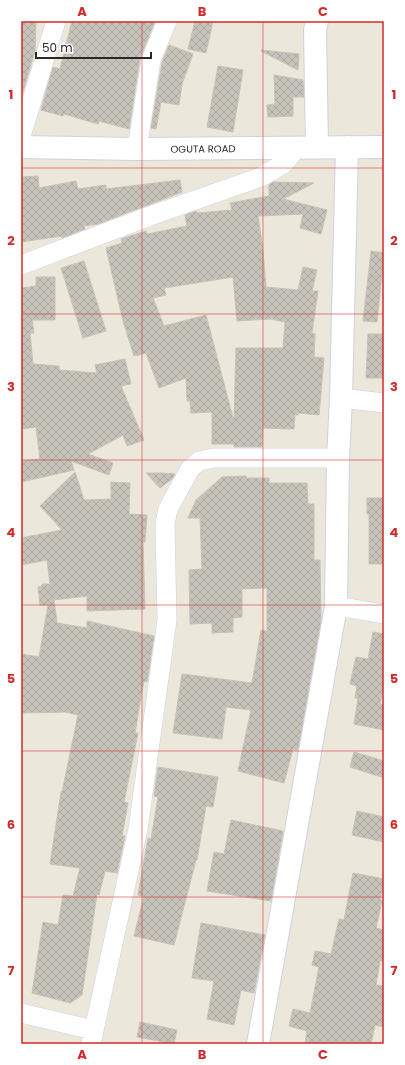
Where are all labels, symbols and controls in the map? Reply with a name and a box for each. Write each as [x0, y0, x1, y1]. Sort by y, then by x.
text: A [77, 2, 87, 21]
text: B [198, 2, 207, 21]
text: C [318, 2, 328, 21]
scale bar [36, 34, 151, 60]
text: 50 m [42, 39, 73, 56]
text: 1 [9, 85, 13, 104]
text: 1 [392, 85, 396, 104]
street label: OGUTA ROAD [170, 141, 236, 156]
text: 2 [7, 231, 15, 250]
text: 2 [390, 231, 398, 250]
text: 3 [7, 377, 15, 396]
text: 3 [390, 377, 398, 396]
text: 4 [7, 523, 16, 542]
text: 4 [390, 523, 399, 542]
text: 5 [7, 669, 15, 688]
text: 5 [390, 669, 398, 688]
text: 6 [7, 815, 15, 834]
text: 6 [390, 815, 398, 834]
text: 7 [8, 961, 15, 980]
text: 7 [391, 961, 398, 980]
text: A [77, 1045, 87, 1064]
text: B [198, 1045, 207, 1064]
text: C [318, 1045, 328, 1064]

